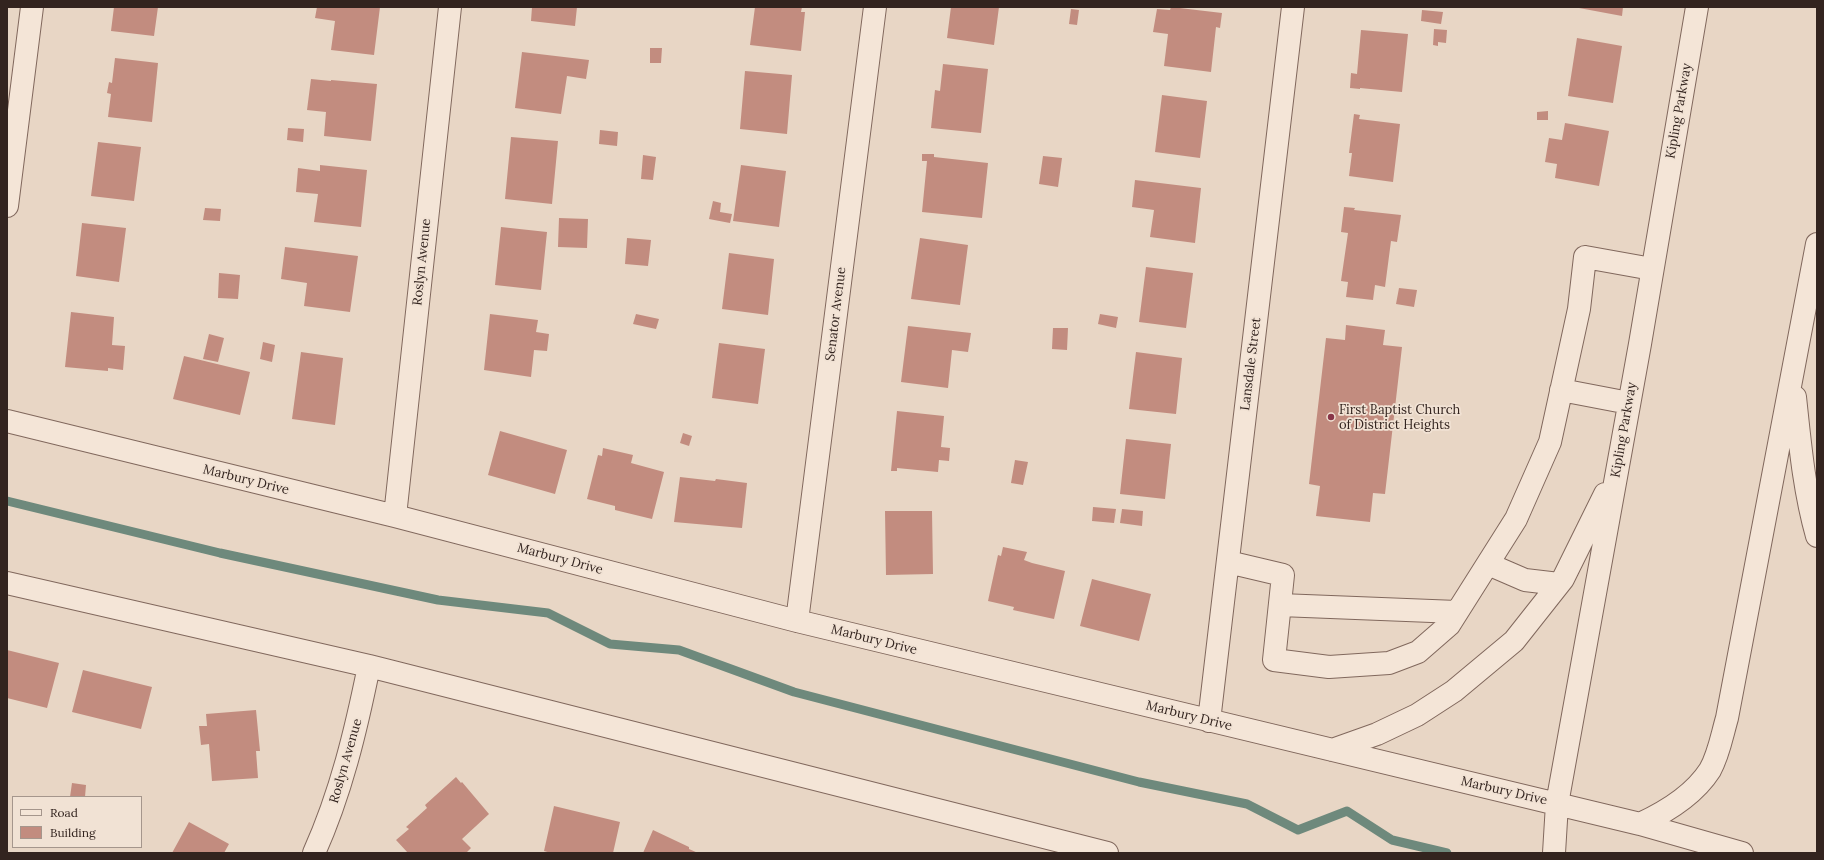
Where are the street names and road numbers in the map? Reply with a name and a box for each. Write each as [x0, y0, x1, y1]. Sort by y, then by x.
street label: Kipling Parkway [1663, 62, 1695, 160]
street label: Roslyn Avenue [410, 218, 434, 306]
street label: Senator Avenue [822, 266, 850, 362]
street label: Lansdale Street [1238, 317, 1264, 411]
street label: Kipling Parkway [1608, 381, 1640, 479]
street label: Marbury Drive [201, 462, 291, 498]
street label: Marbury Drive [515, 540, 605, 578]
street label: Marbury Drive [829, 622, 919, 658]
street label: Marbury Drive [1144, 698, 1234, 734]
street label: Roslyn Avenue [326, 717, 366, 805]
street label: Marbury Drive [1459, 773, 1549, 809]

